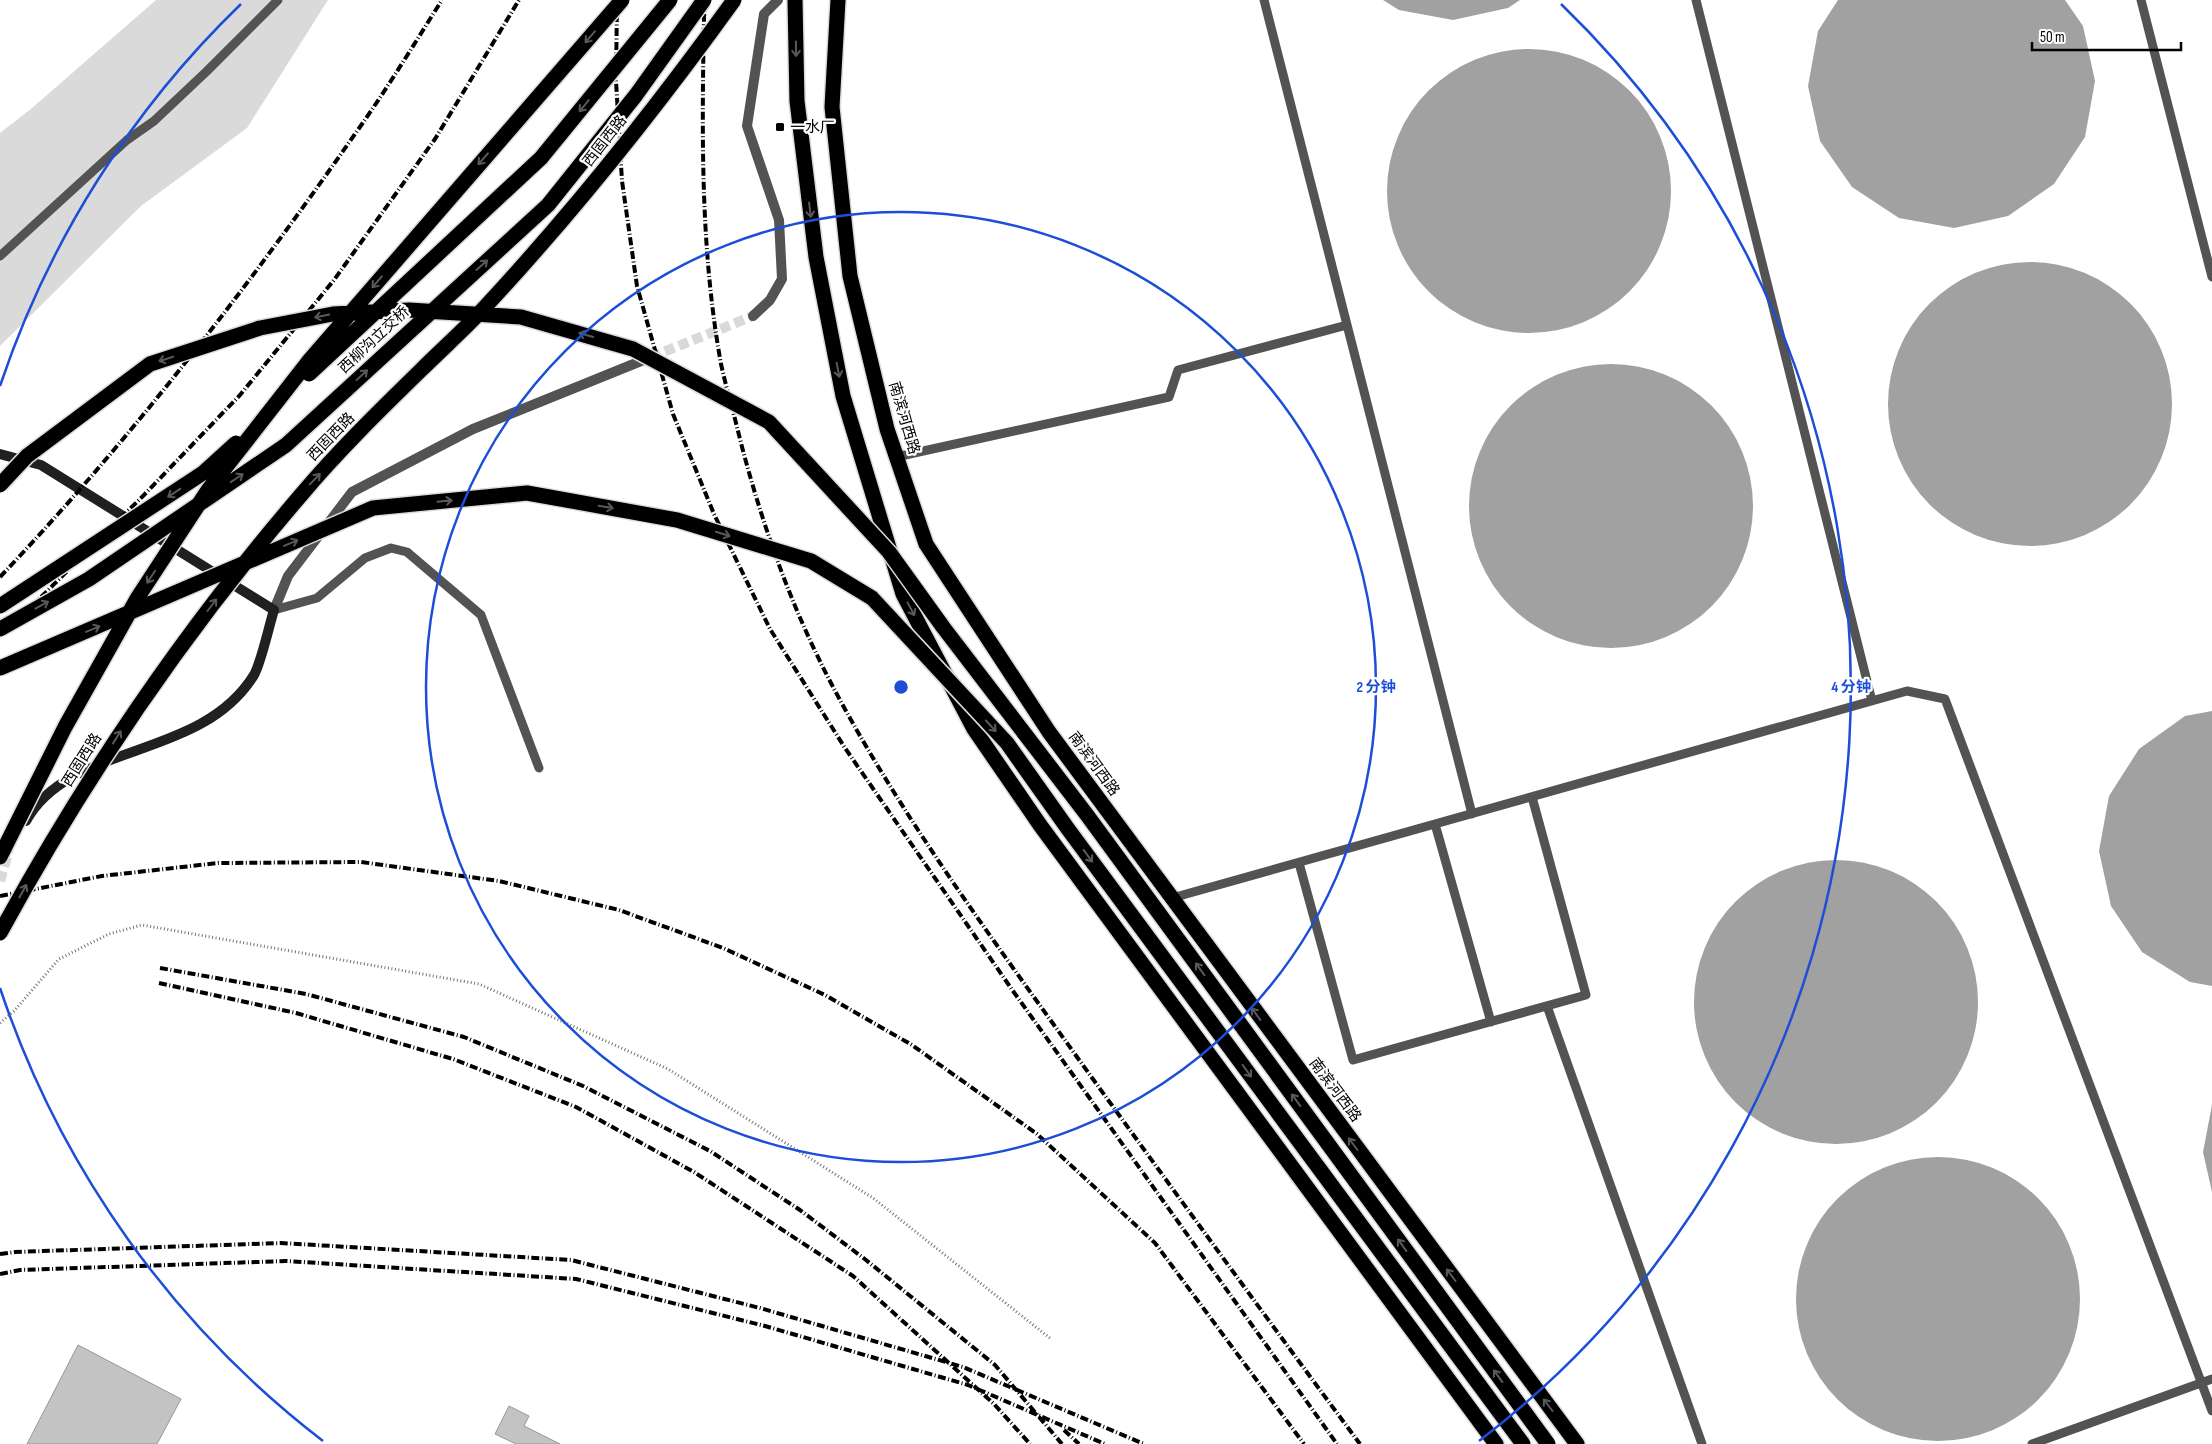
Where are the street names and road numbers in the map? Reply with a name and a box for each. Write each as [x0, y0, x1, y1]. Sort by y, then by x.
street label: 西固西路 [579, 112, 631, 170]
street label: 西柳沟立交桥 [335, 302, 413, 378]
street label: 南滨河西路 [885, 379, 923, 457]
street label: 西固西路 [303, 409, 359, 465]
street label: 南滨河西路 [1064, 728, 1124, 800]
street label: 西固西路 [58, 730, 106, 790]
street label: 南滨河西路 [1305, 1054, 1365, 1126]

